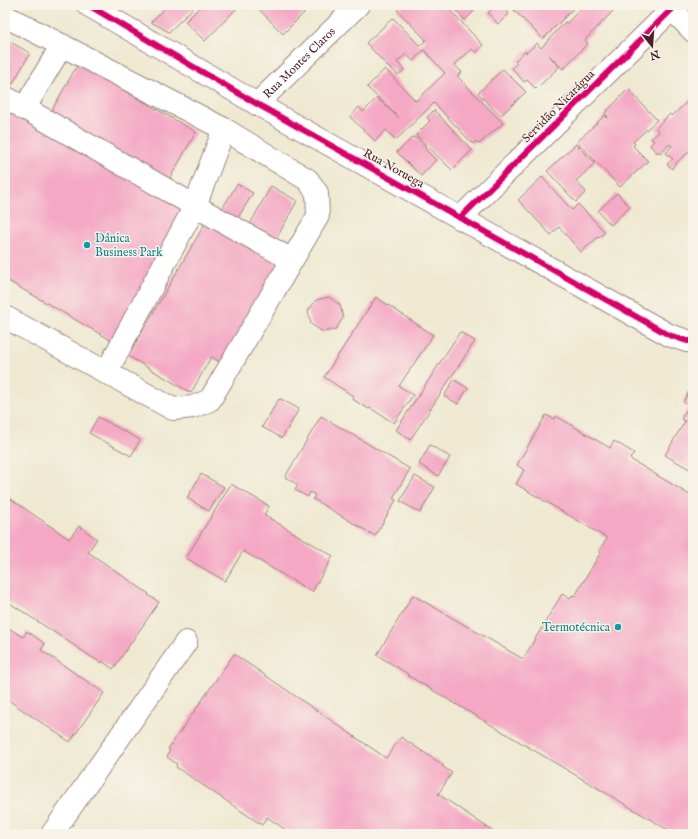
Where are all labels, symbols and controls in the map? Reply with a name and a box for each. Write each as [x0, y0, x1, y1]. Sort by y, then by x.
street label: Rua Montes Claros [260, 24, 339, 102]
north arrow [632, 26, 672, 66]
text: N [648, 46, 662, 63]
street label: Servidão Nicarágua [519, 66, 598, 146]
street label: Rua Noruega [361, 146, 428, 192]
place label: Dânica Business Park [95, 231, 163, 260]
marker: Dânica Business Park [82, 240, 92, 250]
place label: Termotécnica [542, 620, 611, 635]
marker: Termotécnica [613, 622, 623, 632]

